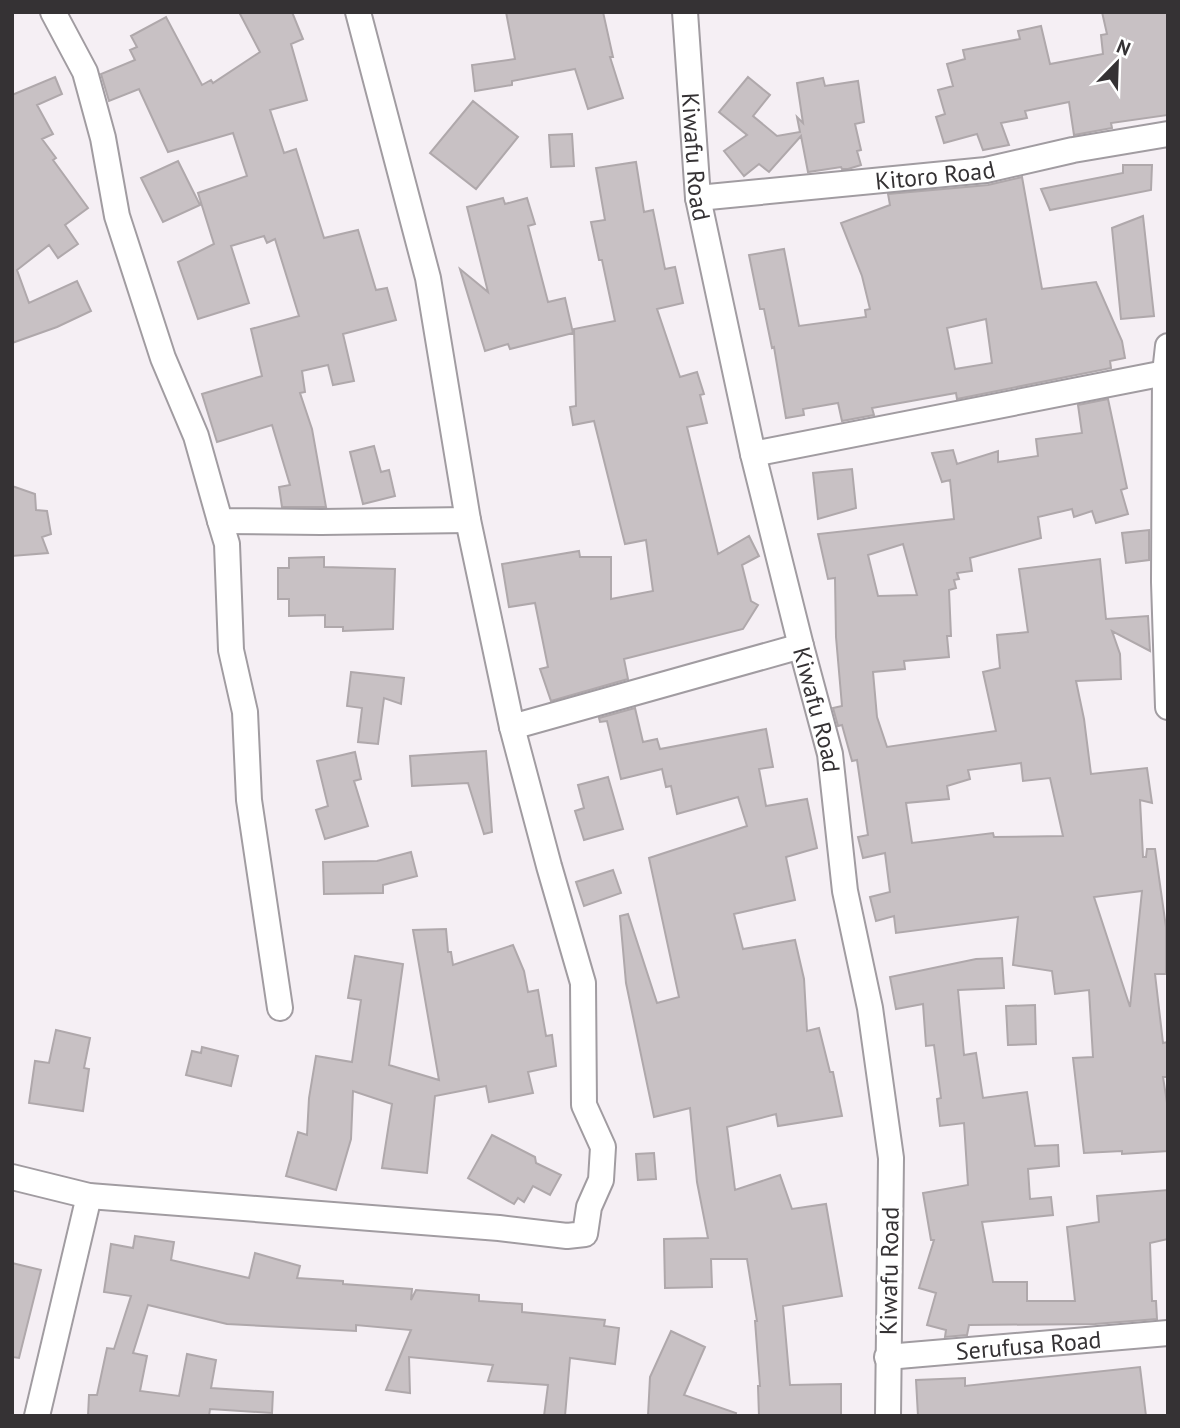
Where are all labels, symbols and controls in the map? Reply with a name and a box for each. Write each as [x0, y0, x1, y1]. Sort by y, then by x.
north arrow [1082, 28, 1152, 98]
text: N [1113, 34, 1134, 61]
street label: Kiwafu Road [675, 91, 718, 224]
street label: Kitoro Road [874, 153, 998, 196]
street label: Kiwafu Road [786, 643, 847, 774]
street label: Kiwafu Road [872, 1207, 906, 1335]
street label: Serufusa Road [954, 1323, 1103, 1367]

